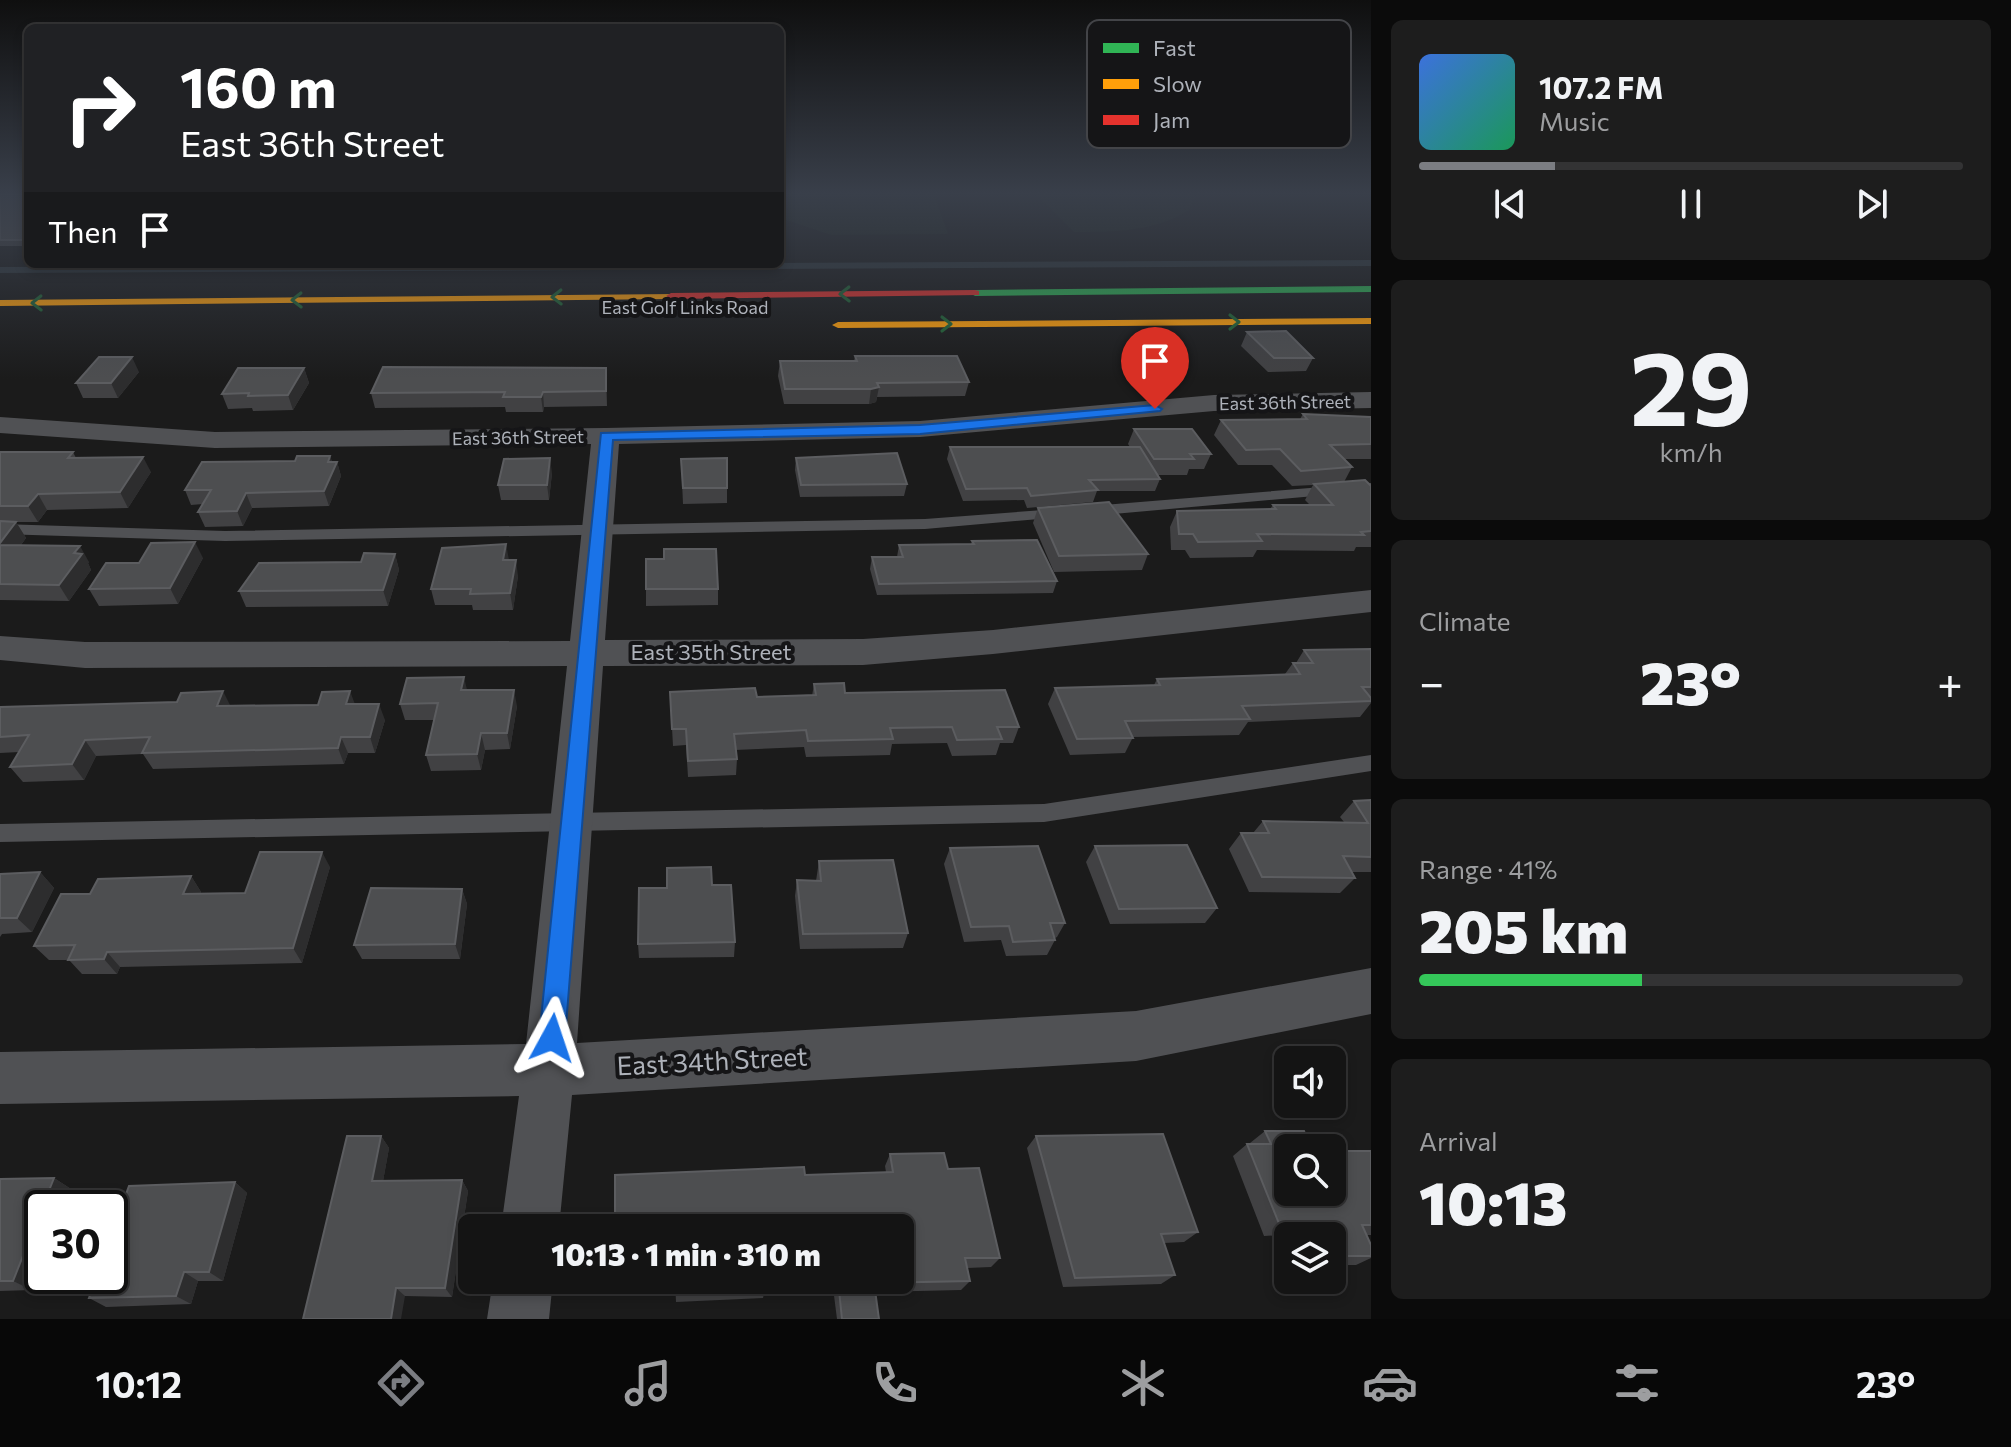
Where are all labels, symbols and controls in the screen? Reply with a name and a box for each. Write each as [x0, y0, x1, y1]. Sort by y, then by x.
legend [1087, 20, 1351, 148]
text: Fast [1153, 34, 1196, 61]
text: 160 m [180, 51, 337, 120]
icon: right [48, 56, 152, 160]
text: 107.2 FM [1539, 68, 1663, 105]
text: Slow [1153, 70, 1202, 97]
text: Music [1539, 105, 1610, 136]
text: Jam [1153, 106, 1190, 133]
text: East 36th Street [180, 120, 445, 164]
icon: previous [1488, 182, 1532, 226]
icon: pause [1669, 182, 1713, 226]
icon: next [1850, 182, 1894, 226]
icon: arrive [133, 208, 177, 252]
text: Then [48, 212, 117, 249]
one-way arrow [838, 286, 851, 303]
one-way arrow [550, 289, 563, 306]
one-way arrow [290, 291, 303, 309]
one-way arrow [30, 294, 43, 312]
street label: East Golf Links Road [602, 296, 768, 318]
one-way arrow [1228, 313, 1241, 331]
one-way arrow [940, 315, 953, 333]
text: 29 [1630, 320, 1752, 447]
pin [1121, 327, 1189, 409]
icon: arrive [1133, 339, 1177, 383]
street label: East 36th Street [1219, 390, 1351, 414]
street label: East 36th Street [452, 425, 584, 449]
text: km/h [1659, 436, 1723, 467]
text: Climate [1419, 605, 1511, 636]
street label: East 35th Street [631, 638, 791, 665]
text: 23° [1640, 644, 1741, 717]
text: − [1419, 654, 1444, 708]
text: + [1937, 654, 1963, 708]
text: Range · 41% [1419, 853, 1557, 884]
text: 205 km [1419, 892, 1628, 965]
position arrow [510, 996, 594, 1080]
street label: East 34th Street [616, 1040, 808, 1080]
map controls [1274, 1046, 1346, 1294]
button: sound [1274, 1046, 1346, 1118]
text: Arrival [1419, 1125, 1498, 1156]
button: search [1274, 1134, 1346, 1206]
text: 10:13 [1419, 1164, 1567, 1237]
speed limit sign: 30 [24, 1190, 128, 1294]
button: layers [1274, 1222, 1346, 1294]
text: 10:13 · 1 min · 310 m [551, 1235, 821, 1272]
icon: directions [373, 1355, 429, 1411]
icon: music [620, 1355, 676, 1411]
icon: phone [867, 1355, 923, 1411]
icon: climate [1115, 1355, 1171, 1411]
icon: car [1362, 1355, 1418, 1411]
icon: filters [1609, 1355, 1665, 1411]
text: 10:12 [96, 1361, 182, 1405]
text: 23° [1856, 1361, 1915, 1405]

